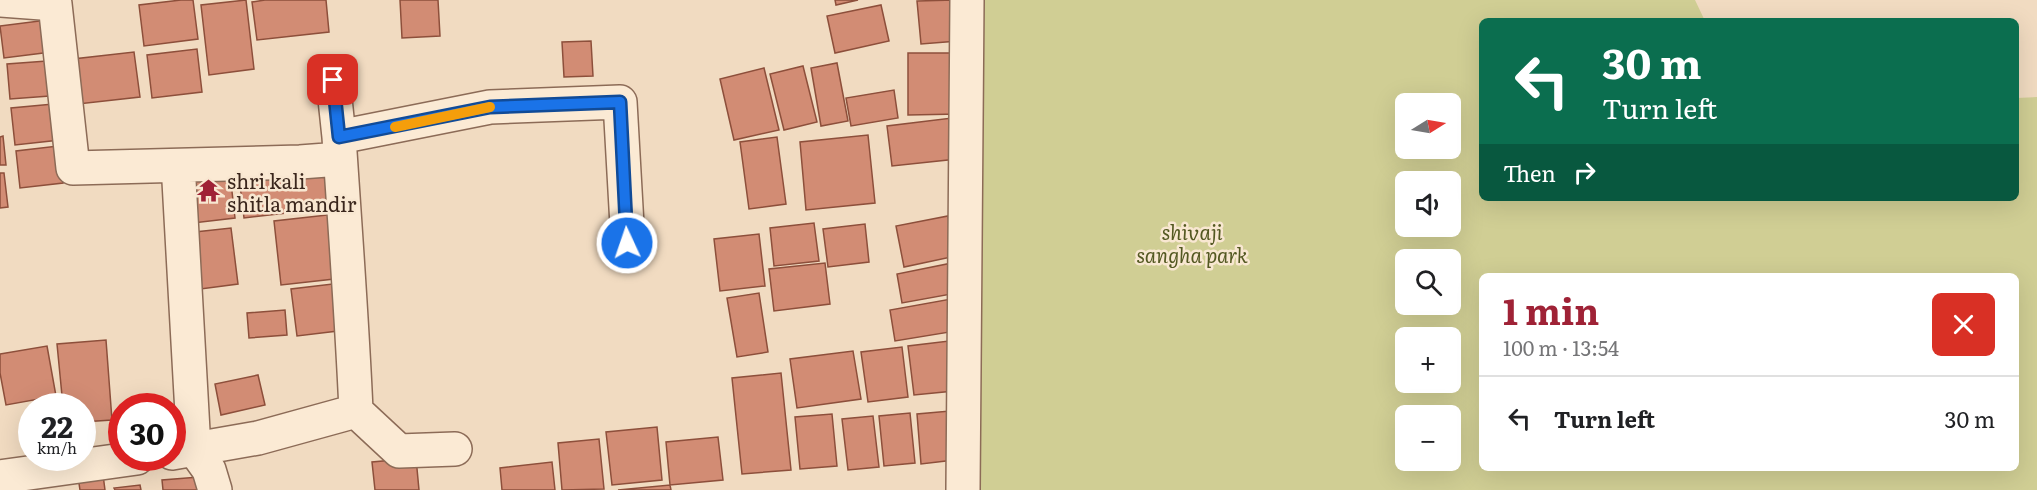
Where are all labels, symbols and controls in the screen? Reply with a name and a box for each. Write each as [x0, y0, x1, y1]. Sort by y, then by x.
text: 30 m [1602, 30, 1702, 92]
icon: left [1503, 42, 1581, 120]
pin [307, 54, 358, 105]
icon: arrive [316, 63, 349, 96]
text: Turn left [1602, 87, 1717, 127]
north arrow [1395, 93, 1461, 159]
map controls [1395, 93, 1461, 471]
text: Then [1503, 156, 1556, 189]
icon: right [1568, 156, 1601, 189]
place label: shri kali shitla mandir [227, 165, 357, 218]
button: sound [1395, 171, 1461, 237]
temple icon: shri kali shitla mandir [196, 178, 222, 204]
position arrow [595, 211, 659, 275]
park label: shivaji sangha park [1136, 216, 1248, 269]
button: search [1395, 249, 1461, 315]
text: 1 min [1503, 283, 1599, 336]
button: close [1932, 293, 1995, 356]
button: + [1395, 327, 1461, 393]
text: 100 m · 13:54 [1503, 332, 1619, 362]
speed limit sign: 30 [108, 393, 186, 471]
icon: left [1503, 402, 1536, 435]
text: Turn left [1554, 402, 1655, 435]
text: 30 m [1945, 402, 1995, 435]
text: 22 [41, 403, 73, 447]
button: − [1395, 405, 1461, 471]
text: km/h [37, 436, 77, 459]

